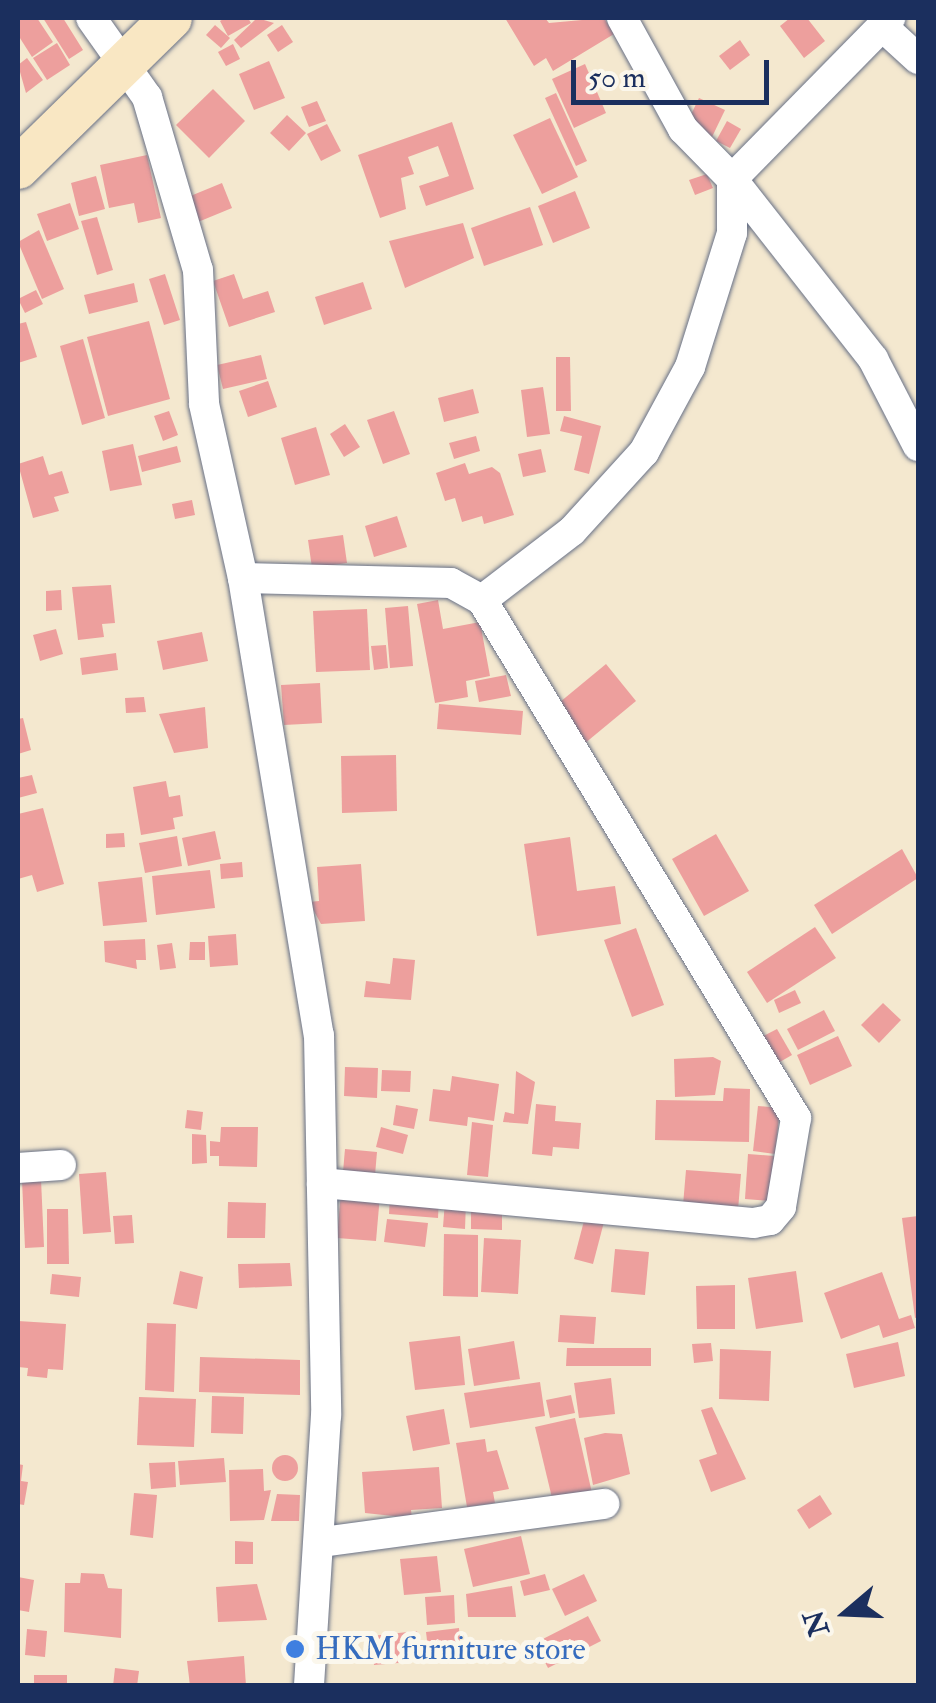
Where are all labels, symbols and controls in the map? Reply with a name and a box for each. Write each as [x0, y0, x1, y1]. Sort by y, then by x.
scale bar [576, 40, 774, 102]
text: 50 m [588, 59, 646, 96]
north arrow [796, 1563, 896, 1663]
text: N [797, 1605, 838, 1640]
place label: HKM furniture store [315, 1630, 586, 1668]
marker: HKM furniture store [284, 1638, 306, 1660]

